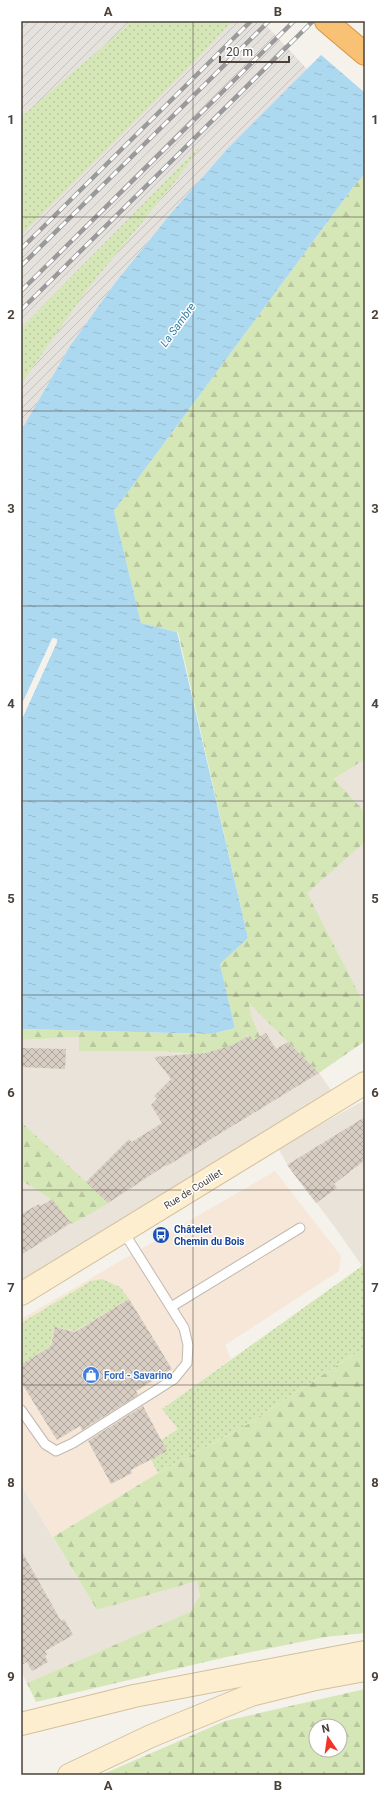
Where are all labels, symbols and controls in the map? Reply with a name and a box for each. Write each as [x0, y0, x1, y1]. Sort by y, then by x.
text: A [104, 4, 113, 19]
text: B [274, 4, 282, 19]
scale bar [220, 38, 289, 64]
text: 20 m [226, 45, 253, 59]
text: 1 [7, 112, 15, 127]
text: 1 [371, 112, 379, 127]
water label: La Sambre [158, 300, 198, 349]
text: 2 [7, 307, 15, 322]
text: 2 [371, 307, 379, 322]
text: 3 [7, 501, 15, 516]
text: 3 [371, 501, 379, 516]
text: 4 [7, 696, 15, 711]
text: 4 [371, 696, 379, 711]
text: 5 [7, 891, 15, 906]
text: 5 [371, 891, 379, 906]
text: 6 [7, 1085, 15, 1100]
text: 6 [371, 1085, 379, 1100]
street label: Rue de Couillet [162, 1167, 224, 1211]
place label: Châtelet Chemin du Bois [174, 1224, 244, 1247]
bus stop icon: Châtelet Chemin du Bois [151, 1225, 171, 1245]
text: 7 [7, 1280, 15, 1295]
text: 7 [371, 1280, 379, 1295]
shop icon: Ford - Savarino [81, 1365, 101, 1385]
place label: Ford - Savarino [104, 1370, 173, 1381]
text: 8 [7, 1475, 15, 1490]
text: 8 [371, 1475, 379, 1490]
text: 9 [7, 1669, 15, 1684]
text: 9 [371, 1669, 379, 1684]
north arrow [308, 1718, 348, 1758]
text: N [321, 1721, 331, 1736]
text: A [104, 1778, 113, 1793]
text: B [274, 1778, 282, 1793]

